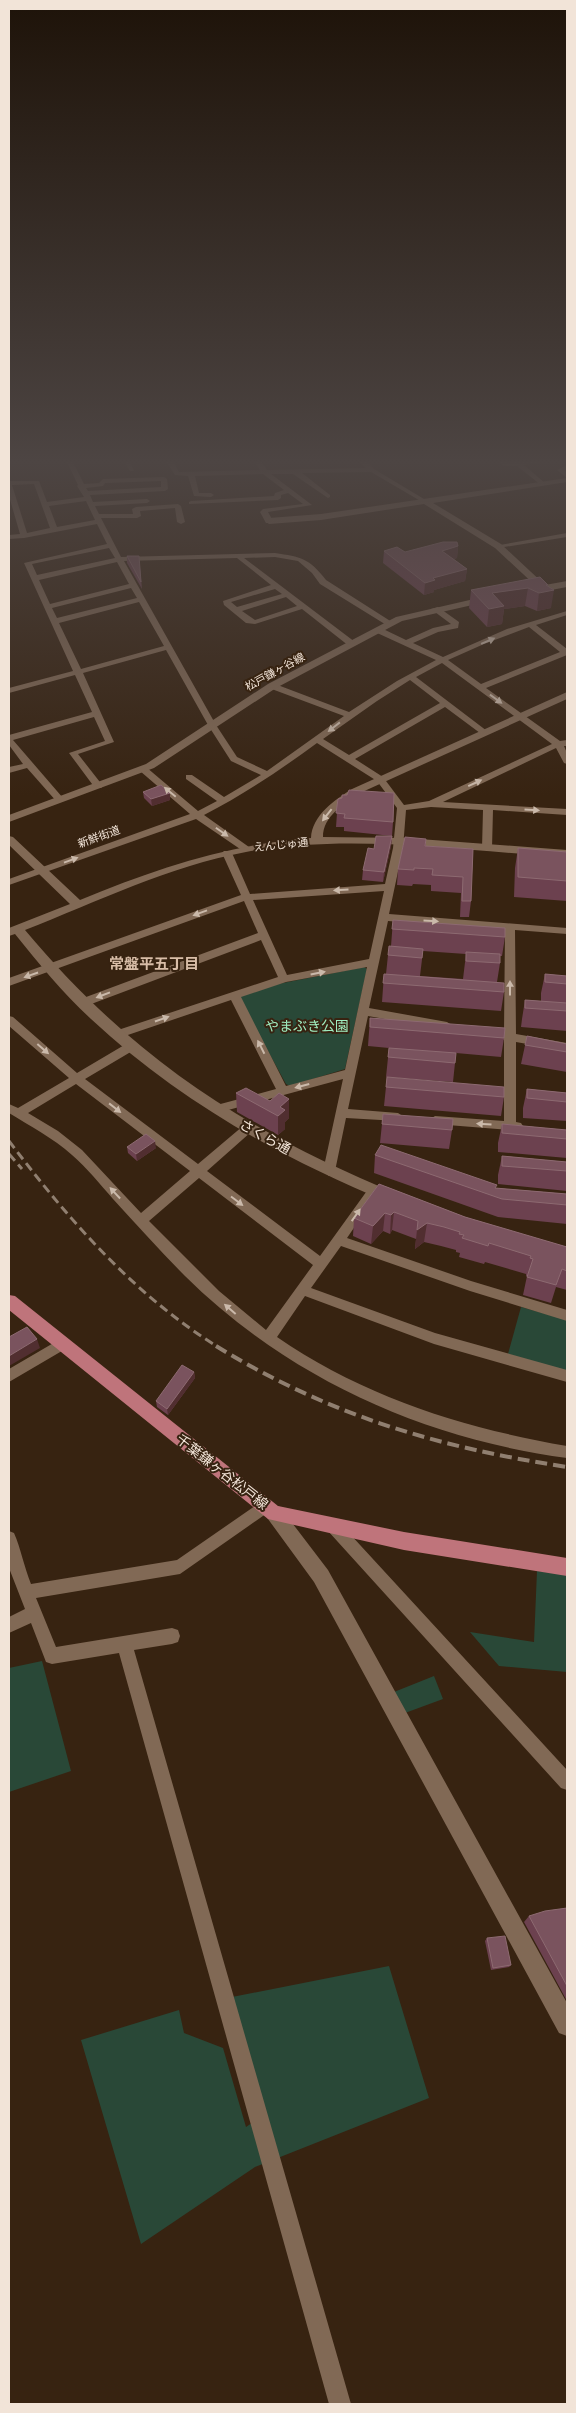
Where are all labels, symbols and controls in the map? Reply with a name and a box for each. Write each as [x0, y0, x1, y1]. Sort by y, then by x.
one-way arrow [481, 637, 496, 645]
street label: 松戸鎌ヶ谷線 [243, 649, 307, 695]
one-way arrow [489, 694, 503, 704]
one-way arrow [328, 722, 341, 733]
one-way arrow [468, 779, 482, 787]
one-way arrow [164, 786, 177, 797]
one-way arrow [524, 807, 540, 815]
one-way arrow [322, 808, 333, 821]
street label: 新鮮街道 [76, 822, 122, 852]
one-way arrow [215, 827, 228, 837]
street label: えんじゅ通 [253, 835, 309, 855]
one-way arrow [64, 856, 79, 864]
one-way arrow [333, 886, 349, 894]
one-way arrow [192, 909, 207, 917]
one-way arrow [424, 917, 440, 925]
district label: 常盤平五丁目 [109, 954, 199, 974]
one-way arrow [310, 968, 326, 976]
one-way arrow [23, 972, 38, 979]
one-way arrow [506, 980, 514, 996]
one-way arrow [95, 991, 110, 999]
one-way arrow [155, 1015, 170, 1023]
park label: やまぶき公園 [265, 1017, 349, 1036]
one-way arrow [257, 1040, 265, 1055]
one-way arrow [36, 1043, 48, 1055]
one-way arrow [294, 1082, 309, 1090]
one-way arrow [108, 1103, 121, 1114]
street label: さくら通 [236, 1115, 294, 1159]
one-way arrow [476, 1119, 492, 1127]
one-way arrow [109, 1188, 121, 1200]
one-way arrow [230, 1196, 243, 1207]
one-way arrow [351, 1208, 361, 1222]
one-way arrow [224, 1303, 236, 1315]
street label: 千葉鎌ヶ谷松戸線 [172, 1430, 272, 1514]

